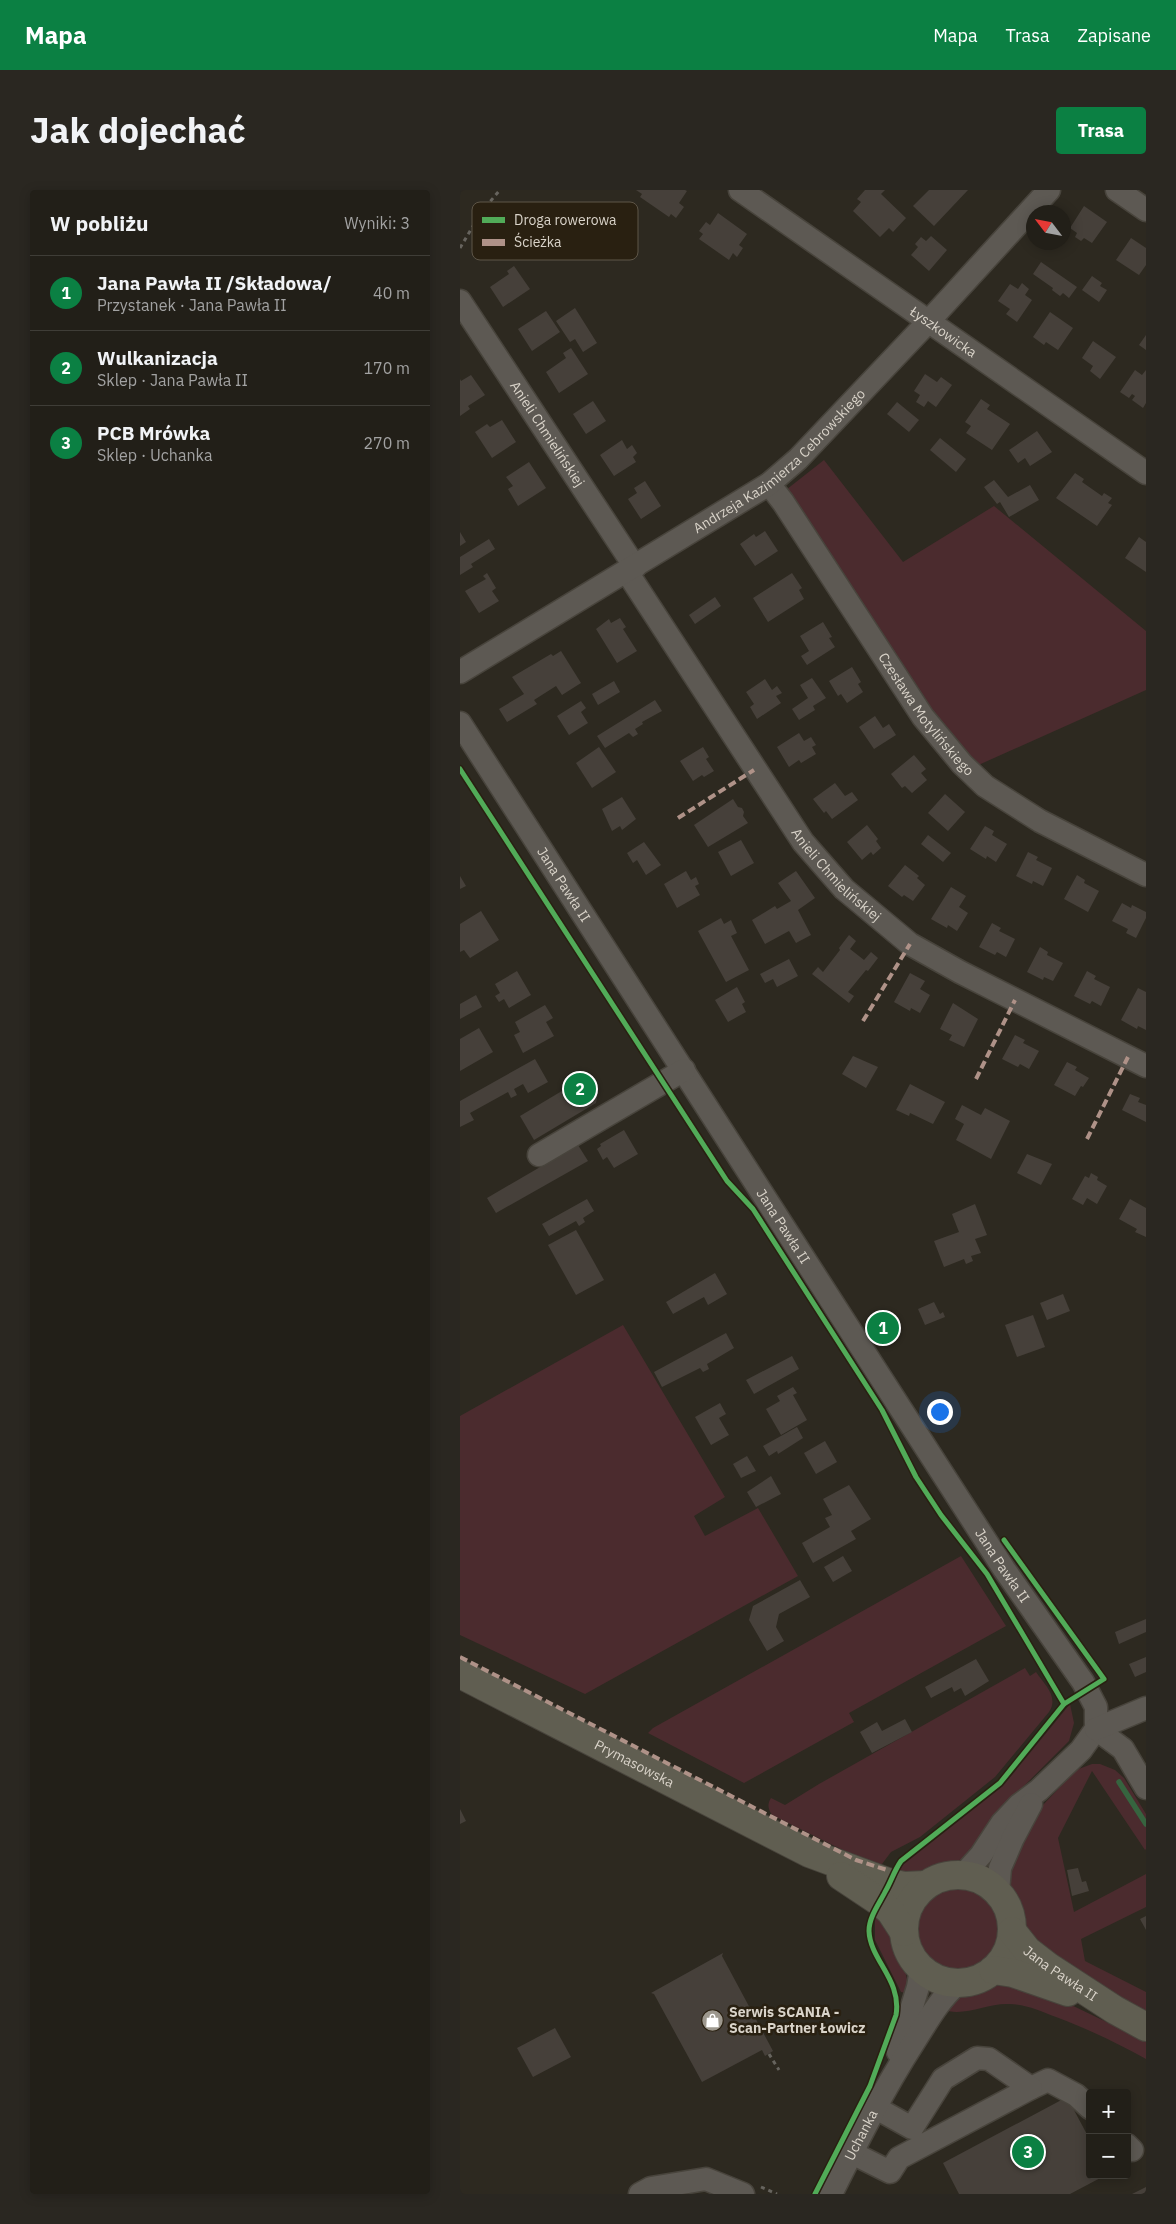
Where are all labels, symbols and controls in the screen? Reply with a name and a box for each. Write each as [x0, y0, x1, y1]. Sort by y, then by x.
text: Mapa [25, 19, 87, 51]
text: Mapa [933, 24, 978, 47]
text: Trasa [1006, 24, 1050, 47]
text: Zapisane [1078, 24, 1151, 47]
text: Jak dojechać [30, 107, 246, 153]
button: Trasa [1056, 107, 1146, 154]
legend [472, 202, 638, 260]
north arrow [1026, 205, 1071, 250]
text: W pobliżu [50, 209, 149, 237]
text: Droga rowerowa [514, 211, 617, 229]
text: Wyniki: 3 [344, 213, 410, 233]
text: Ścieżka [514, 232, 562, 251]
text: Jana Pawła II /Składowa/ [97, 271, 332, 295]
text: 1 [61, 283, 71, 303]
text: 40 m [373, 283, 410, 303]
text: Przystanek · Jana Pawła II [97, 295, 287, 315]
street label: Łyszkowicka [906, 302, 981, 362]
text: Wulkanizacja [97, 346, 218, 370]
text: 2 [61, 358, 71, 378]
text: 170 m [363, 358, 410, 378]
text: Sklep · Jana Pawła II [97, 370, 248, 390]
street label: Anieli Chmielińskiej [506, 378, 589, 490]
street label: Andrzeja Kazimierza Cebrowskiego [690, 385, 869, 537]
text: PCB Mrówka [97, 421, 210, 445]
text: 3 [61, 433, 71, 453]
text: 270 m [363, 433, 410, 453]
text: Sklep · Uchanka [97, 445, 212, 465]
street label: Czesława Motylińskiego [875, 649, 978, 780]
street label: Anieli Chmielińskiej [787, 825, 885, 925]
street label: Jana Pawła II [533, 844, 595, 926]
pin: 2 [564, 1070, 596, 1108]
street label: Jana Pawła II [752, 1185, 814, 1267]
pin: 1 [867, 1309, 899, 1347]
your location [927, 1399, 953, 1425]
street label: Jana Pawła II [971, 1525, 1034, 1606]
street label: Prymasowska [591, 1736, 678, 1792]
street label: Jana Pawła II [1020, 1942, 1101, 2005]
place label: Serwis SCANIA - Scan-Partner Łowicz [729, 2003, 866, 2037]
shop icon: Serwis SCANIA - Scan-Partner Łowicz [701, 2008, 725, 2032]
map controls [1086, 2089, 1131, 2179]
button: + [1086, 2089, 1131, 2134]
street label: Uchanka [840, 2106, 882, 2163]
pin: 3 [1012, 2133, 1044, 2171]
button: − [1086, 2134, 1131, 2179]

